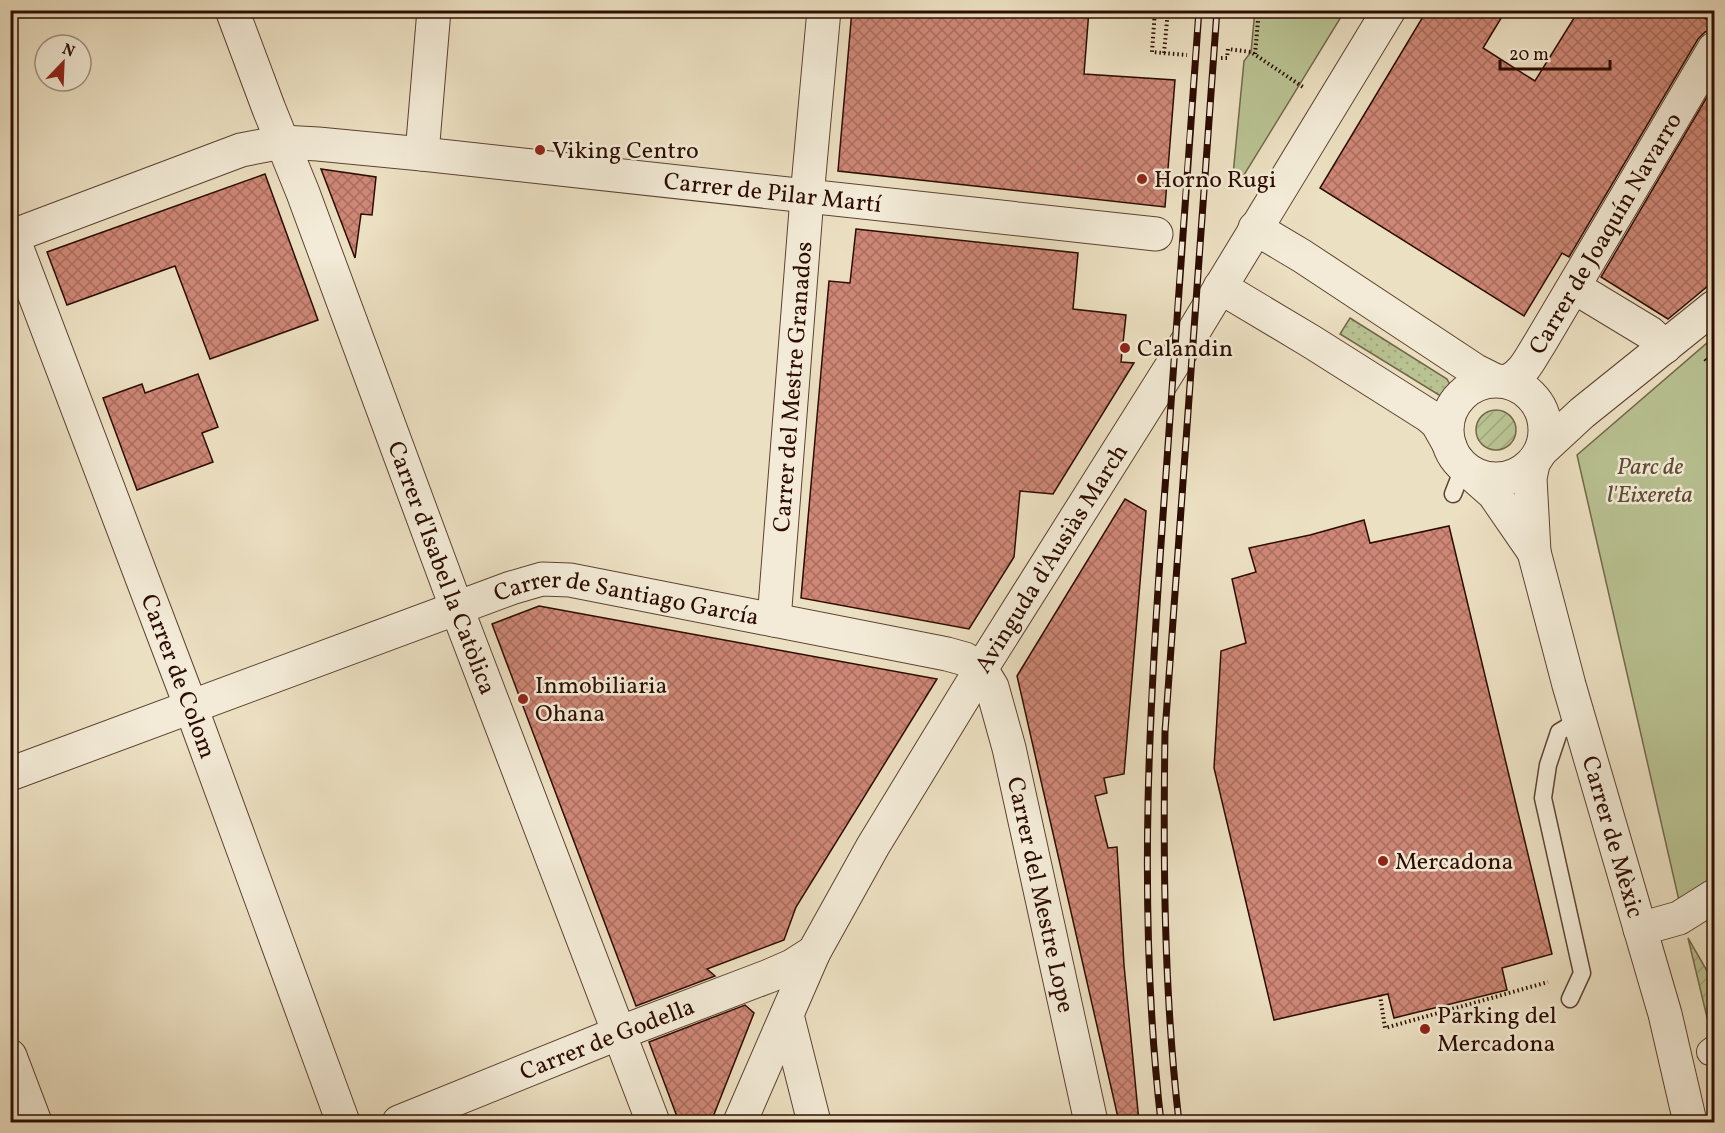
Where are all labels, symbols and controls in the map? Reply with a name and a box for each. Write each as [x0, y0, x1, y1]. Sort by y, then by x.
north arrow [33, 33, 93, 93]
scale bar [1500, 33, 1610, 71]
text: N [58, 39, 78, 64]
text: 20 m [1509, 43, 1549, 68]
street label: Carrer de Joaquín Navarro [1522, 107, 1692, 362]
place label: Viking Centro [552, 135, 699, 169]
marker: Viking Centro [533, 143, 547, 157]
place label: Horno Rugi [1154, 164, 1276, 198]
street label: Carrer de Pilar Martí [662, 165, 883, 223]
marker: Horno Rugi [1135, 172, 1149, 186]
street label: Carrer del Mestre Granados [766, 240, 822, 534]
place label: Calandin [1137, 333, 1233, 367]
marker: Calandin [1118, 341, 1132, 355]
street label: Carrer d'Isabel la Catòlica [377, 437, 503, 700]
street label: Avinguda d'Ausiàs March [967, 438, 1137, 680]
park label: Parc de l'Eixereta [1607, 451, 1693, 513]
street label: Carrer de Santiago García [489, 564, 762, 636]
street label: Carrer de Colom [131, 590, 223, 764]
place label: Inmobiliaria Ohana [535, 670, 668, 732]
marker: Inmobiliaria Ohana [516, 692, 530, 706]
street label: Carrer de Mèxic [1572, 752, 1651, 922]
street label: Carrer del Mestre Lope [997, 774, 1082, 1016]
place label: Mercadona [1395, 846, 1514, 880]
marker: Mercadona [1376, 854, 1390, 868]
street label: Carrer de Godella [515, 991, 700, 1090]
place label: Parking del Mercadona [1437, 1000, 1557, 1062]
marker: Parking del Mercadona [1418, 1022, 1432, 1036]

